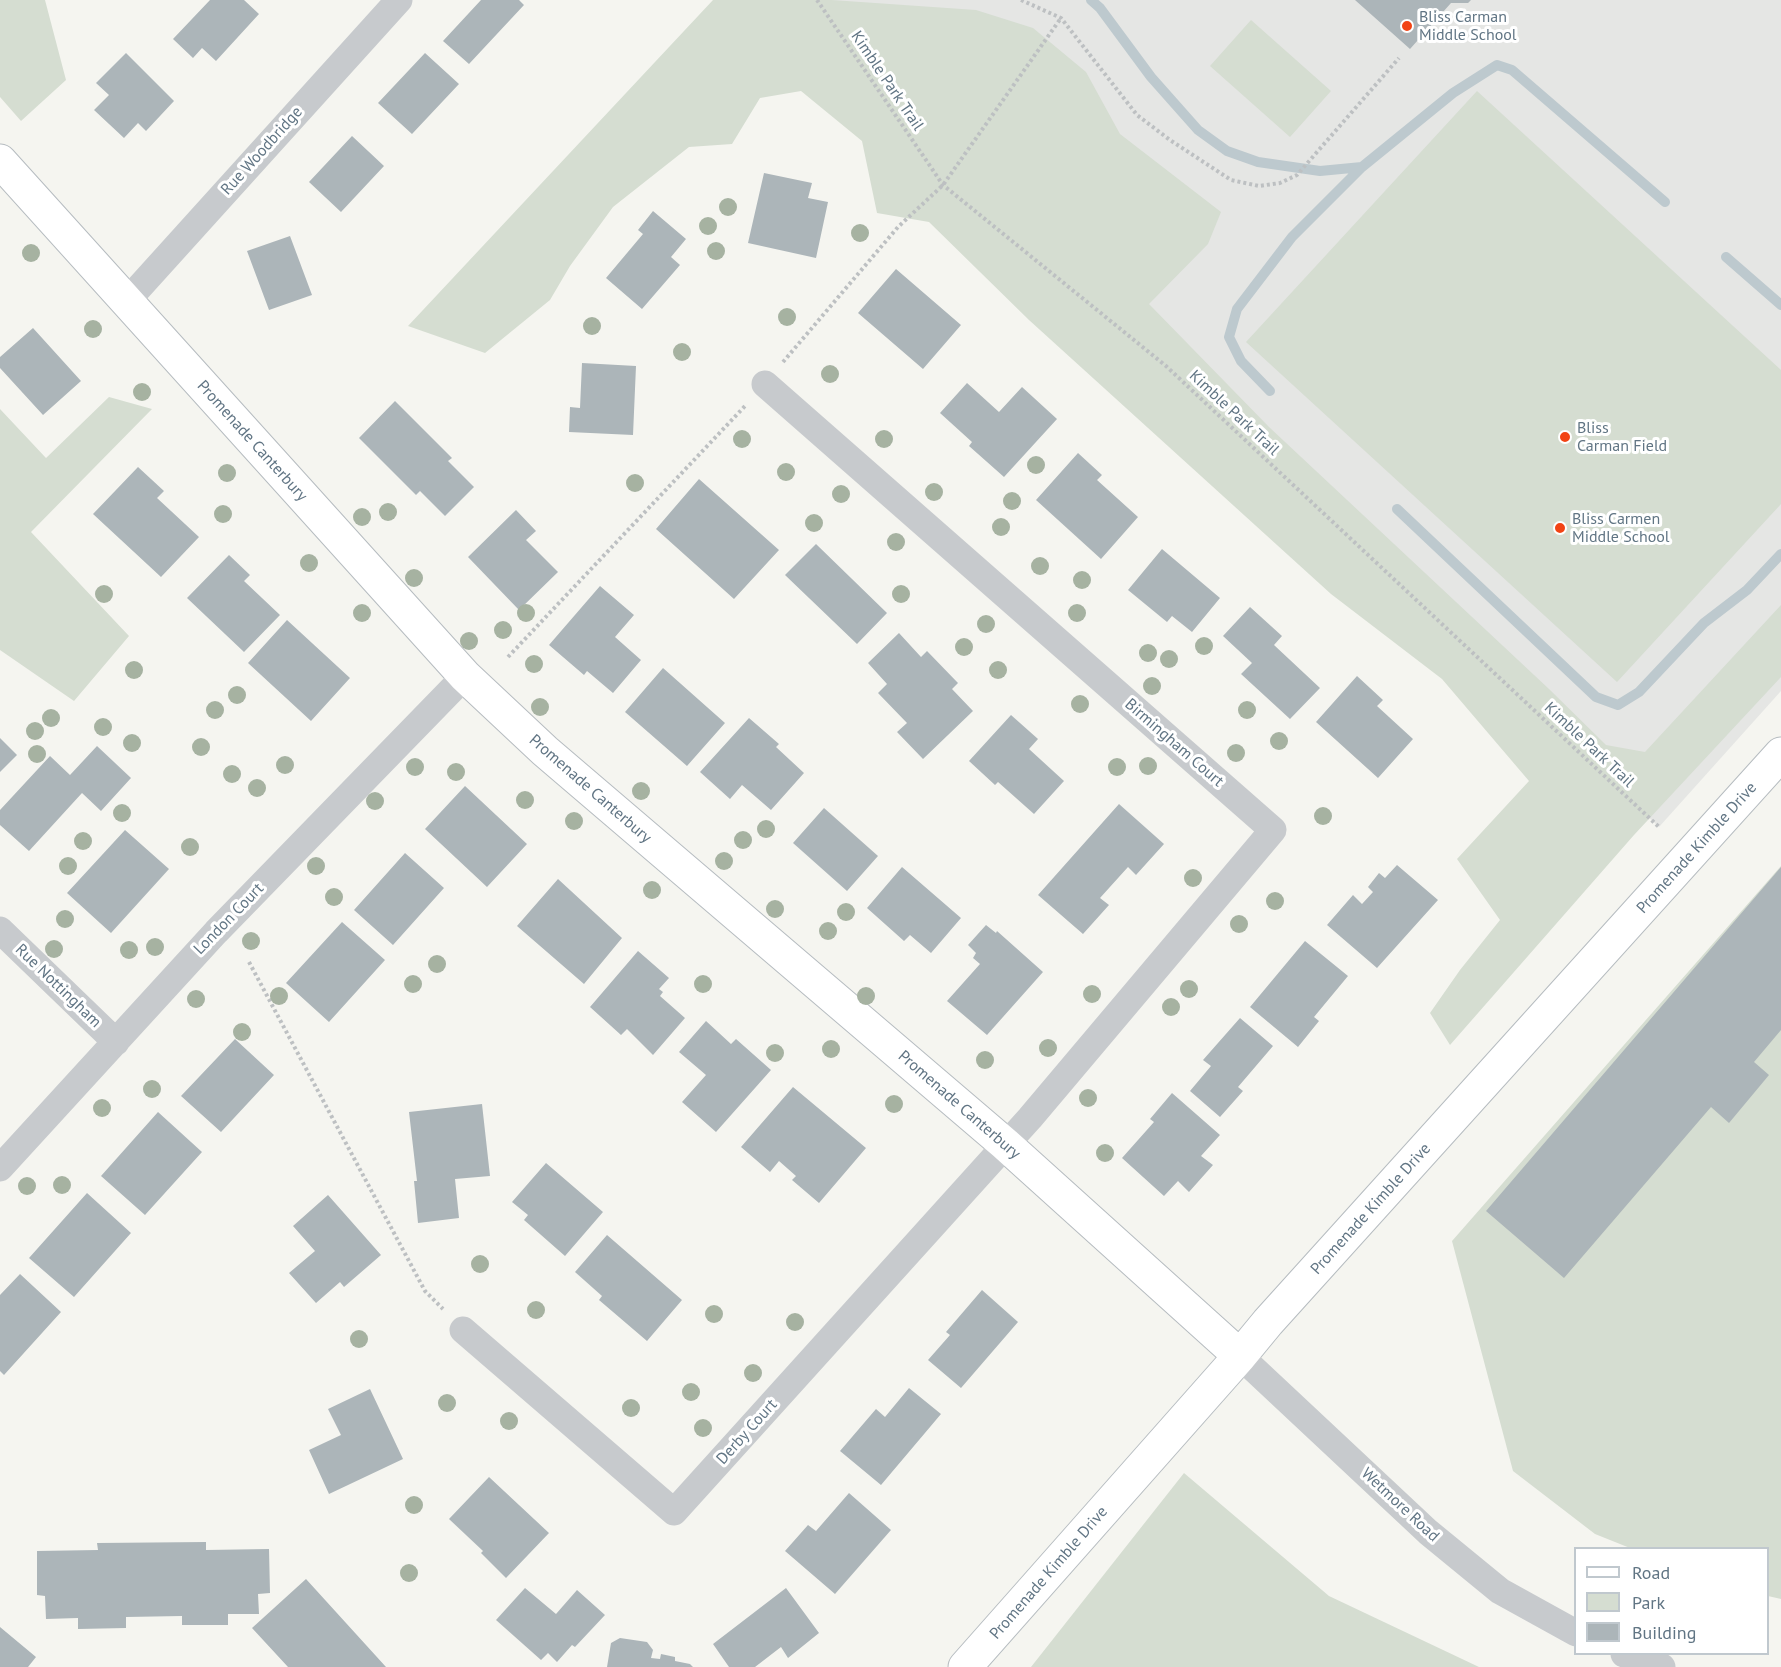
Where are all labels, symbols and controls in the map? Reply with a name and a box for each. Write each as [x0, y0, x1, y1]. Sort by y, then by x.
place label: Bliss Carman Middle School [1419, 7, 1517, 45]
marker: Bliss Carman Middle School [1400, 19, 1414, 33]
street label: Kimble Park Trail [847, 28, 927, 134]
street label: Rue Woodbridge [217, 103, 307, 199]
street label: Kimble Park Trail [1185, 366, 1283, 460]
street label: Promenade Canterbury [193, 377, 311, 505]
place label: Bliss Carman Field [1577, 418, 1667, 456]
marker: Bliss Carman Field [1558, 430, 1572, 444]
place label: Bliss Carmen Middle School [1572, 509, 1670, 547]
marker: Bliss Carmen Middle School [1553, 521, 1567, 535]
street label: Birmingham Court [1121, 695, 1227, 791]
street label: Kimble Park Trail [1540, 698, 1638, 792]
street label: Promenade Canterbury [525, 731, 655, 847]
street label: Promenade Kimble Drive [1633, 778, 1761, 918]
street label: London Court [190, 879, 268, 959]
street label: Rue Nottingham [11, 940, 105, 1032]
street label: Promenade Canterbury [894, 1047, 1024, 1163]
street label: Promenade Kimble Drive [1307, 1139, 1435, 1279]
street label: Derby Court [713, 1395, 781, 1469]
street label: Wetmore Road [1357, 1464, 1443, 1546]
street label: Promenade Kimble Drive [986, 1503, 1112, 1643]
legend [1574, 1547, 1769, 1655]
text: Road [1632, 1561, 1670, 1584]
text: Park [1632, 1591, 1665, 1614]
text: Building [1632, 1621, 1696, 1644]

